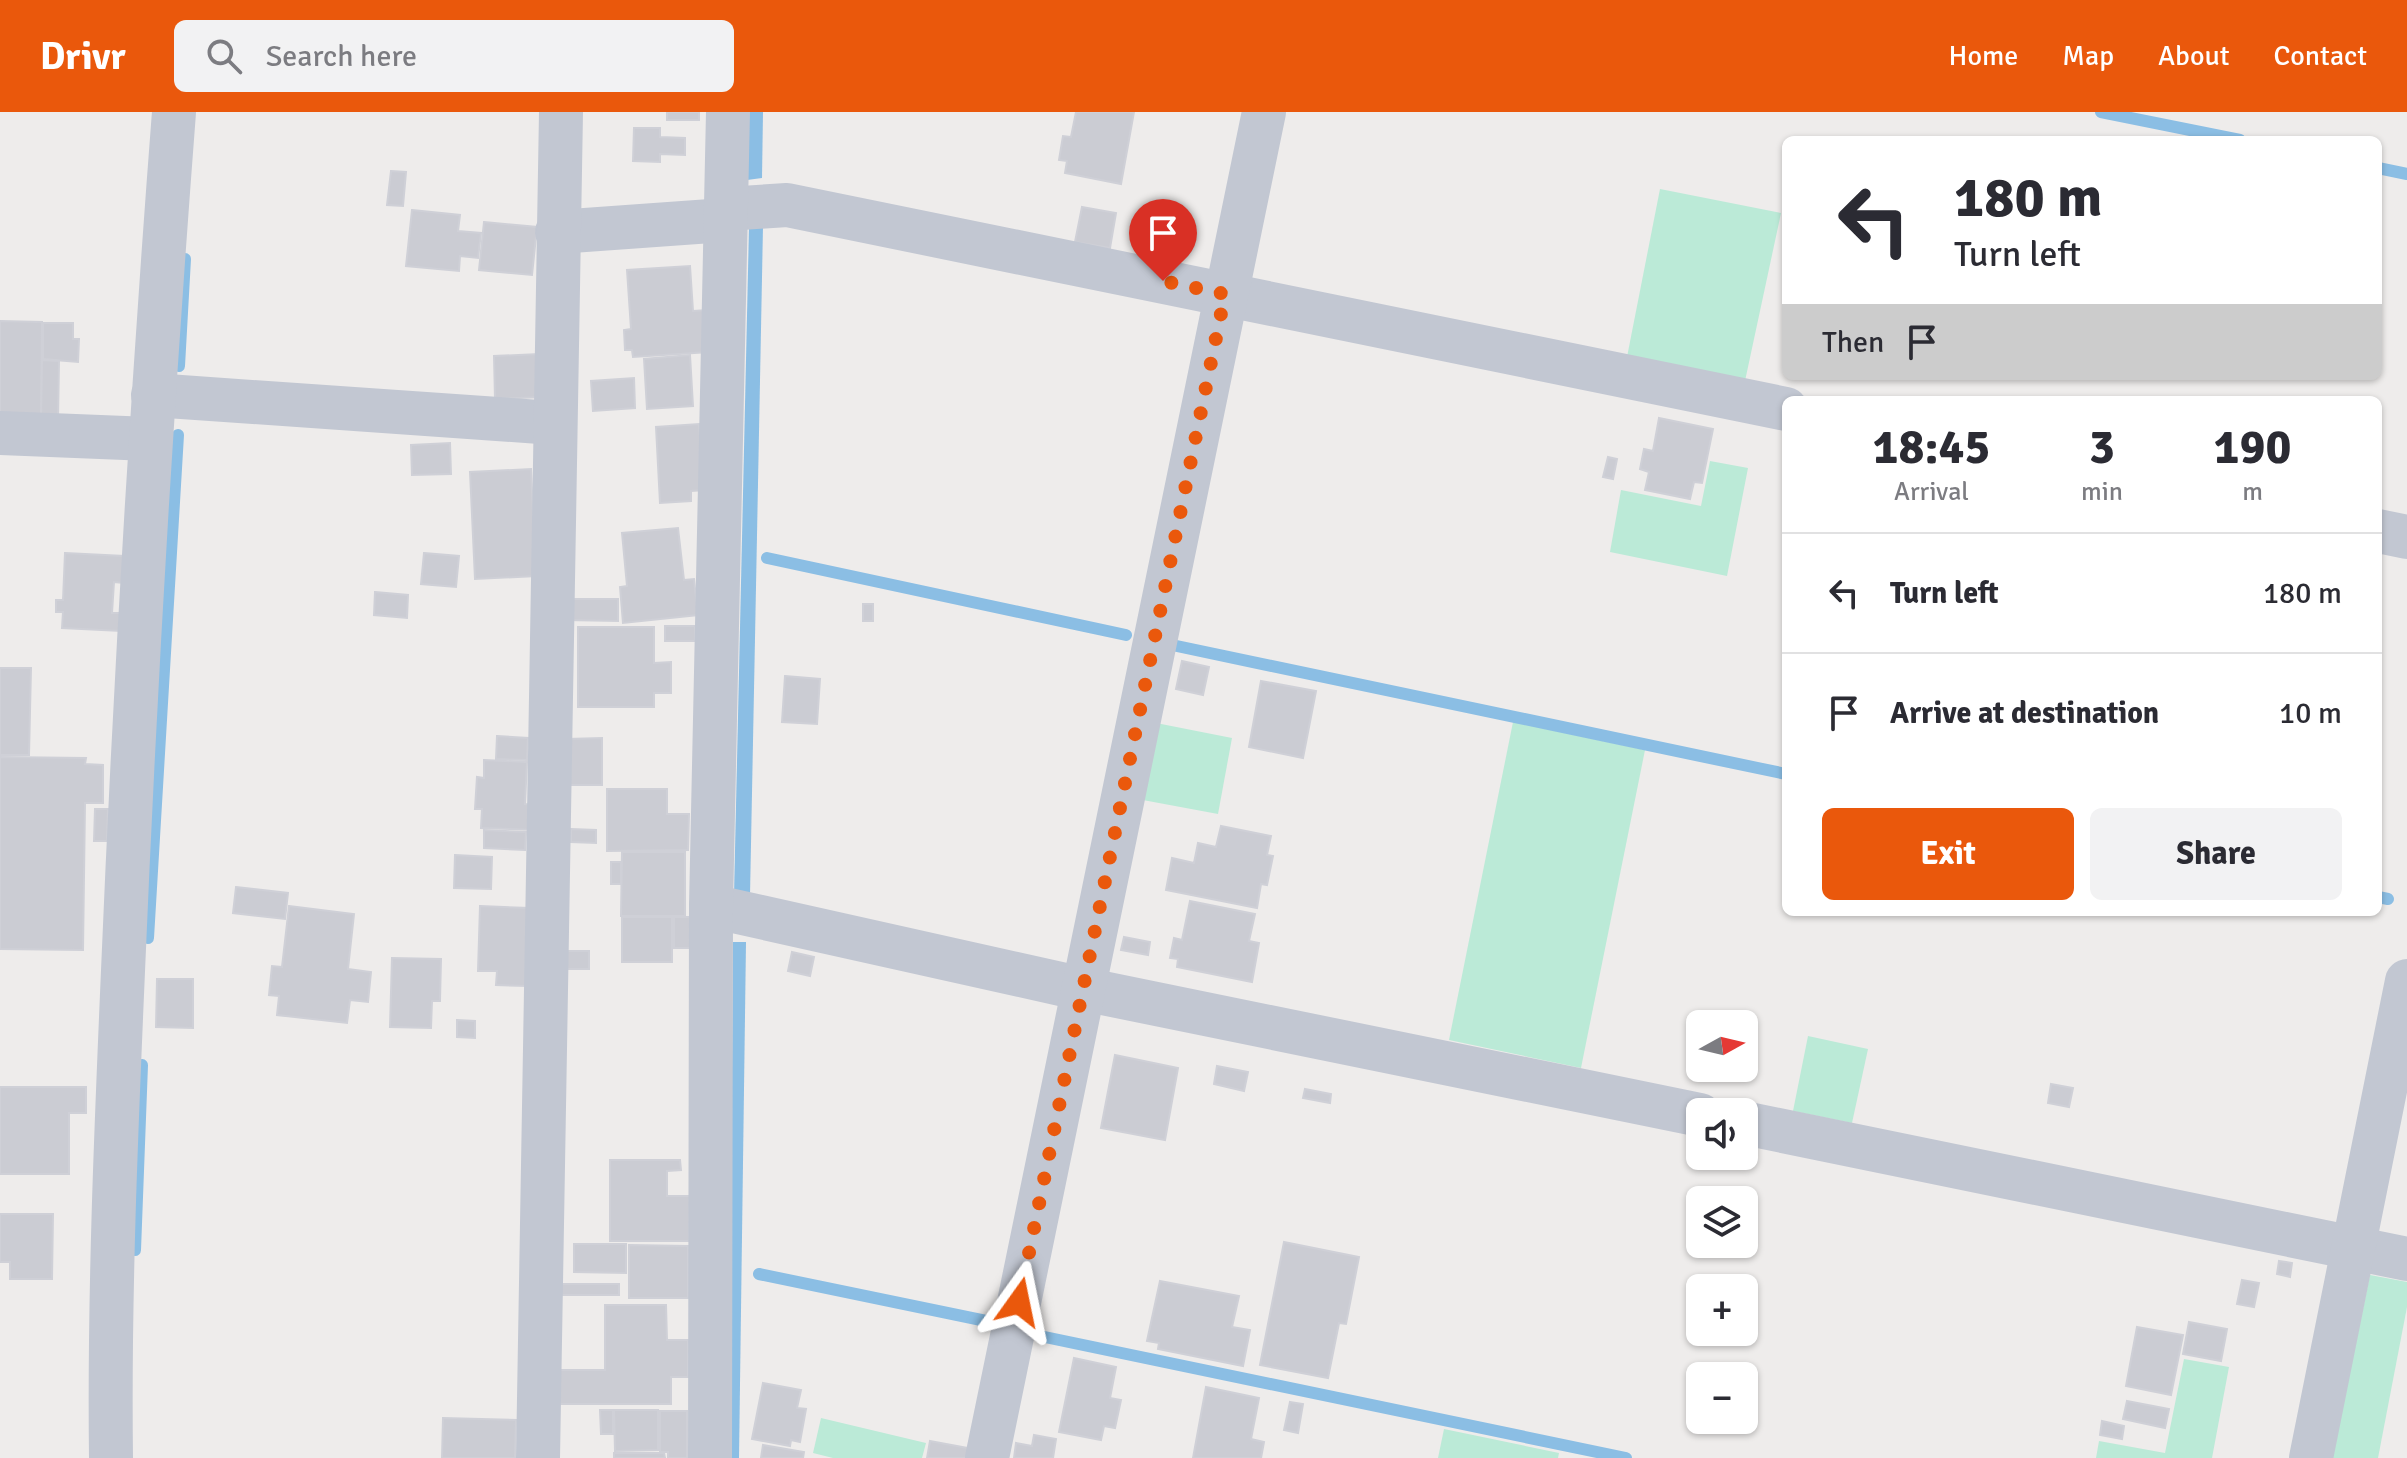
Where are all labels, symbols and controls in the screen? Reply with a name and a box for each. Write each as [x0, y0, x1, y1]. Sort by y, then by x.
search box [174, 20, 734, 92]
text: Drivr [40, 33, 126, 80]
icon: search [202, 34, 246, 78]
text: Search here [266, 38, 417, 75]
text: Home [1949, 39, 2018, 73]
text: Map [2062, 39, 2114, 73]
text: About [2158, 39, 2230, 73]
text: Contact [2274, 39, 2367, 73]
text: 180 m [1954, 163, 2102, 232]
icon: left [1822, 168, 1926, 272]
pin [1129, 199, 1197, 281]
icon: arrive [1141, 211, 1185, 255]
text: Turn left [1954, 232, 2081, 277]
icon: arrive [1900, 320, 1944, 364]
text: Then [1822, 324, 1884, 361]
text: 18:45 [1873, 418, 1990, 477]
text: 3 [2089, 418, 2115, 477]
text: 190 [2214, 418, 2291, 477]
text: Arrival [1894, 476, 1969, 508]
text: min [2081, 476, 2123, 508]
text: m [2242, 476, 2263, 508]
icon: left [1822, 571, 1866, 615]
text: Turn left [1890, 575, 1999, 612]
text: 180 m [2263, 575, 2342, 612]
icon: arrive [1822, 691, 1866, 735]
text: Arrive at destination [1890, 695, 2159, 732]
text: 10 m [2279, 695, 2342, 732]
button: Exit [1822, 808, 2074, 900]
button: Share [2090, 808, 2342, 900]
north arrow [1686, 1010, 1758, 1082]
map controls [1686, 1010, 1758, 1434]
button: sound [1686, 1098, 1758, 1170]
button: layers [1686, 1186, 1758, 1258]
position arrow [977, 1260, 1061, 1344]
button: + [1686, 1274, 1758, 1346]
button: − [1686, 1362, 1758, 1434]

